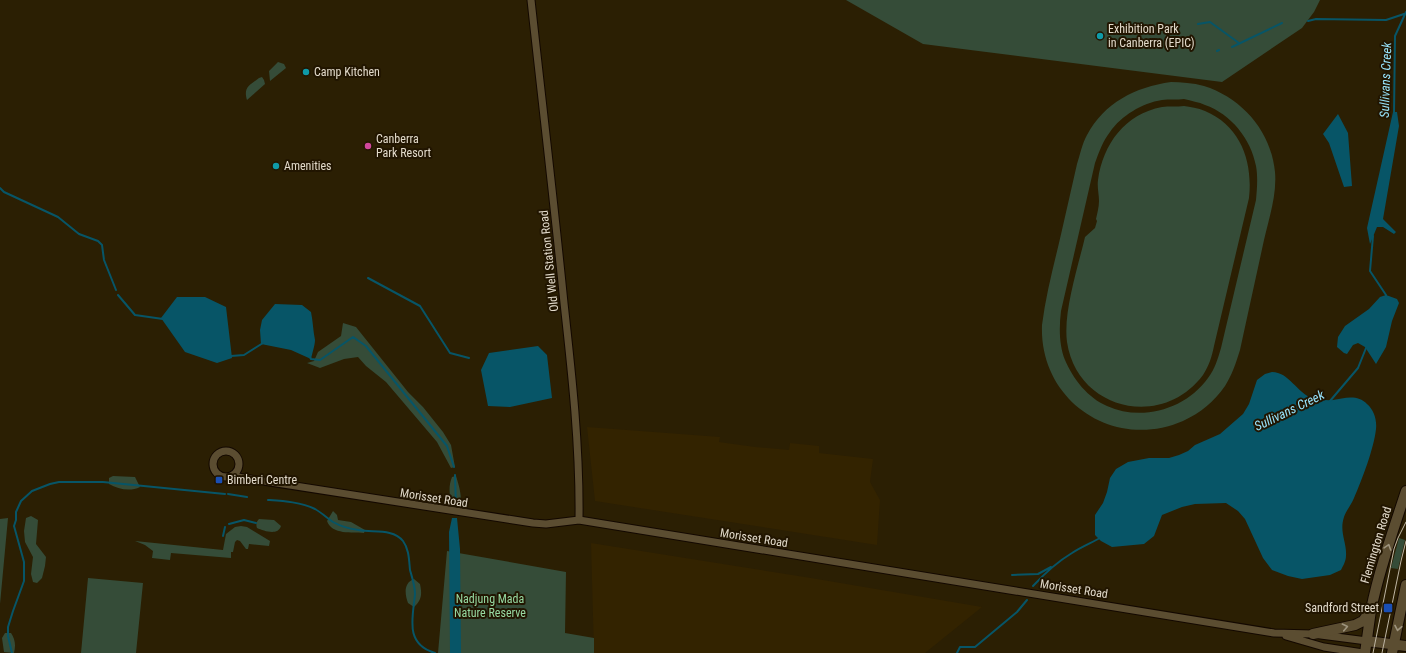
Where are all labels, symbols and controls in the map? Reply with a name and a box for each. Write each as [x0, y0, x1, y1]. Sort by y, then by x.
place label: Exhibition Park in Canberra (EPIC) [1108, 22, 1195, 50]
marker: Exhibition Park in Canberra (EPIC) [1095, 31, 1105, 41]
water label: Sullivans Creek [1377, 42, 1394, 118]
place label: Camp Kitchen [314, 65, 380, 79]
marker: Camp Kitchen [301, 67, 311, 77]
place label: Canberra Park Resort [376, 132, 432, 160]
marker: Canberra Park Resort [363, 141, 373, 151]
place label: Amenities [284, 159, 332, 173]
marker: Amenities [271, 161, 281, 171]
street label: Old Well Station Road [537, 209, 561, 312]
water label: Sullivans Creek [1252, 387, 1327, 434]
place label: Bimberi Centre [227, 473, 297, 487]
marker: Bimberi Centre [214, 475, 224, 485]
street label: Morisset Road [399, 486, 469, 510]
street label: Flemington Road [1358, 505, 1394, 585]
street label: Morisset Road [719, 526, 789, 550]
one-way arrow [1383, 543, 1392, 550]
street label: Morisset Road [1039, 577, 1109, 601]
park label: Nadjung Mada Nature Reserve [454, 592, 526, 620]
place label: Sandford Street [1305, 601, 1379, 615]
marker: Sandford Street [1382, 602, 1394, 614]
one-way arrow [1341, 624, 1348, 632]
one-way arrow [1394, 625, 1402, 631]

